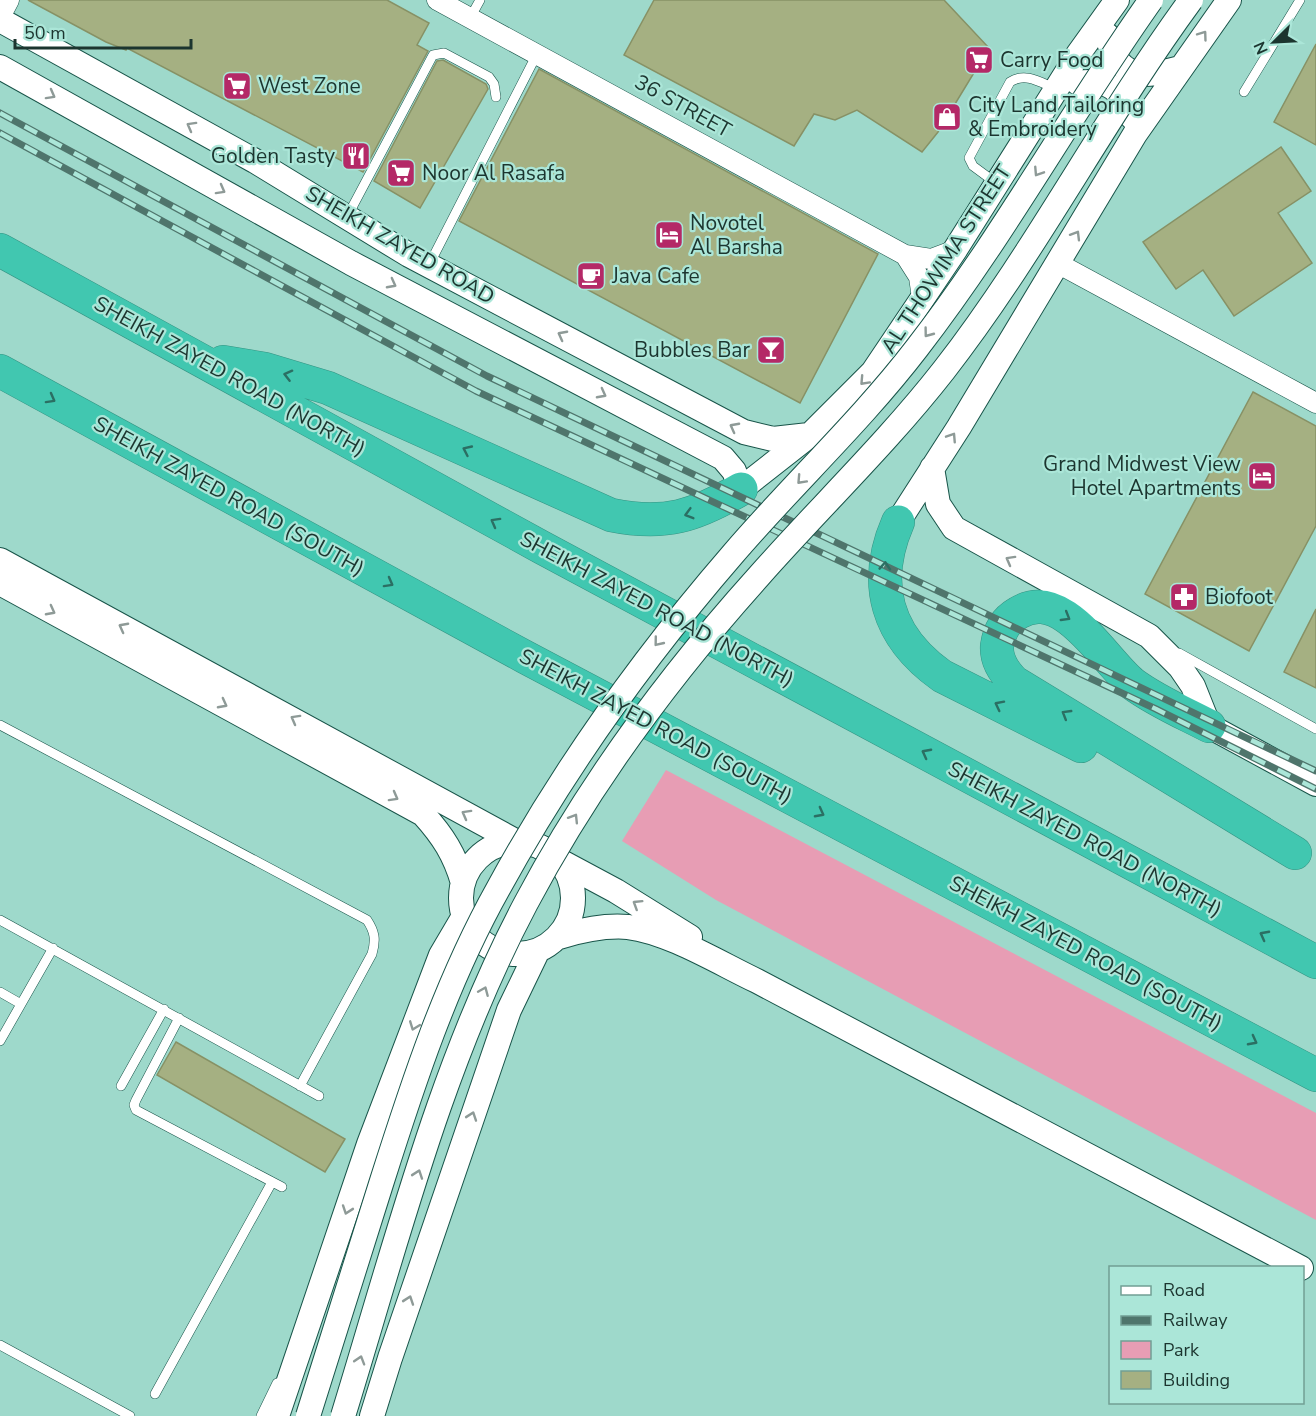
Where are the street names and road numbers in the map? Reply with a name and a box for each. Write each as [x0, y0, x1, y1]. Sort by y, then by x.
street label: 36 STREET [630, 68, 737, 144]
street label: AL THOWIMA STREET [874, 159, 1018, 359]
street label: SHEIKH ZAYED ROAD [300, 179, 500, 311]
street label: SHEIKH ZAYED ROAD (NORTH) [89, 289, 371, 463]
street label: SHEIKH ZAYED ROAD (SOUTH) [89, 410, 369, 582]
street label: SHEIKH ZAYED ROAD (NORTH) [515, 525, 799, 693]
street label: SHEIKH ZAYED ROAD (SOUTH) [515, 642, 797, 810]
street label: SHEIKH ZAYED ROAD (NORTH) [943, 755, 1227, 923]
street label: SHEIKH ZAYED ROAD (SOUTH) [945, 869, 1227, 1037]

